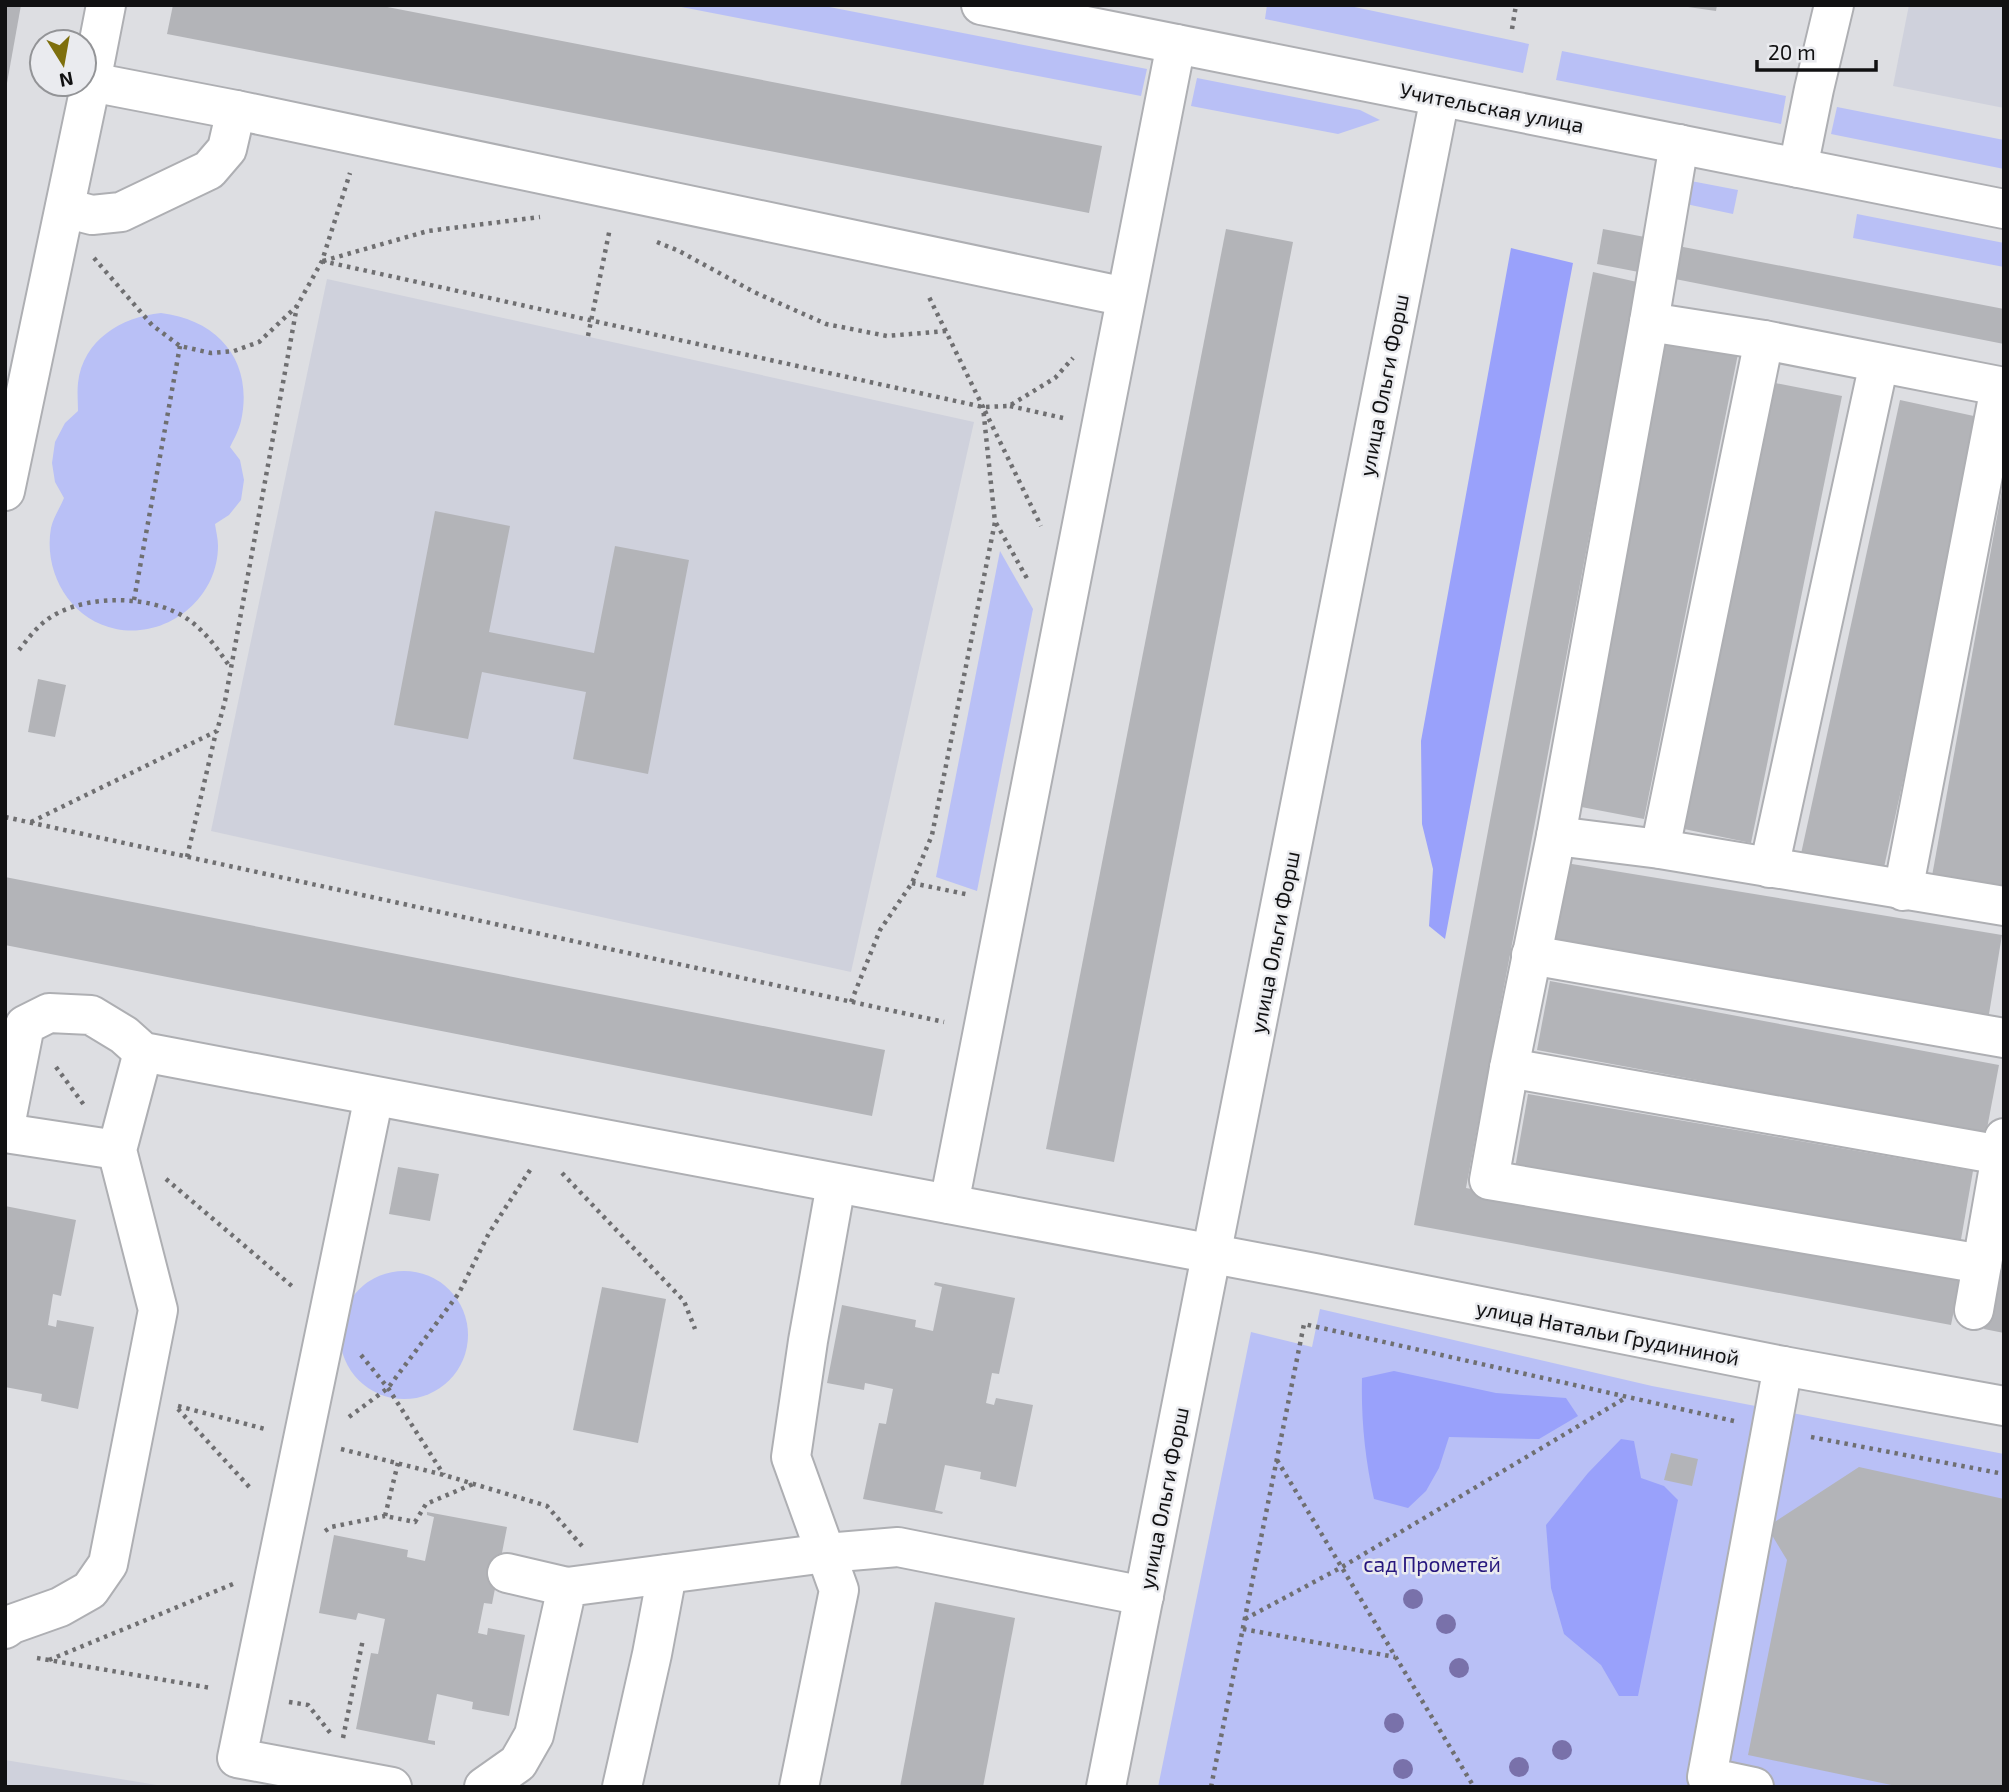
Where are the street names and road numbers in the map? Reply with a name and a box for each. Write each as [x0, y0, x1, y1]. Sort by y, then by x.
street label: Учительская улица [1398, 77, 1586, 138]
street label: улица Ольги Форш [1353, 292, 1414, 478]
street label: улица Ольги Форш [1244, 849, 1305, 1035]
street label: улица Натальи Грудининой [1474, 1294, 1742, 1371]
street label: улица Ольги Форш [1133, 1405, 1194, 1591]

